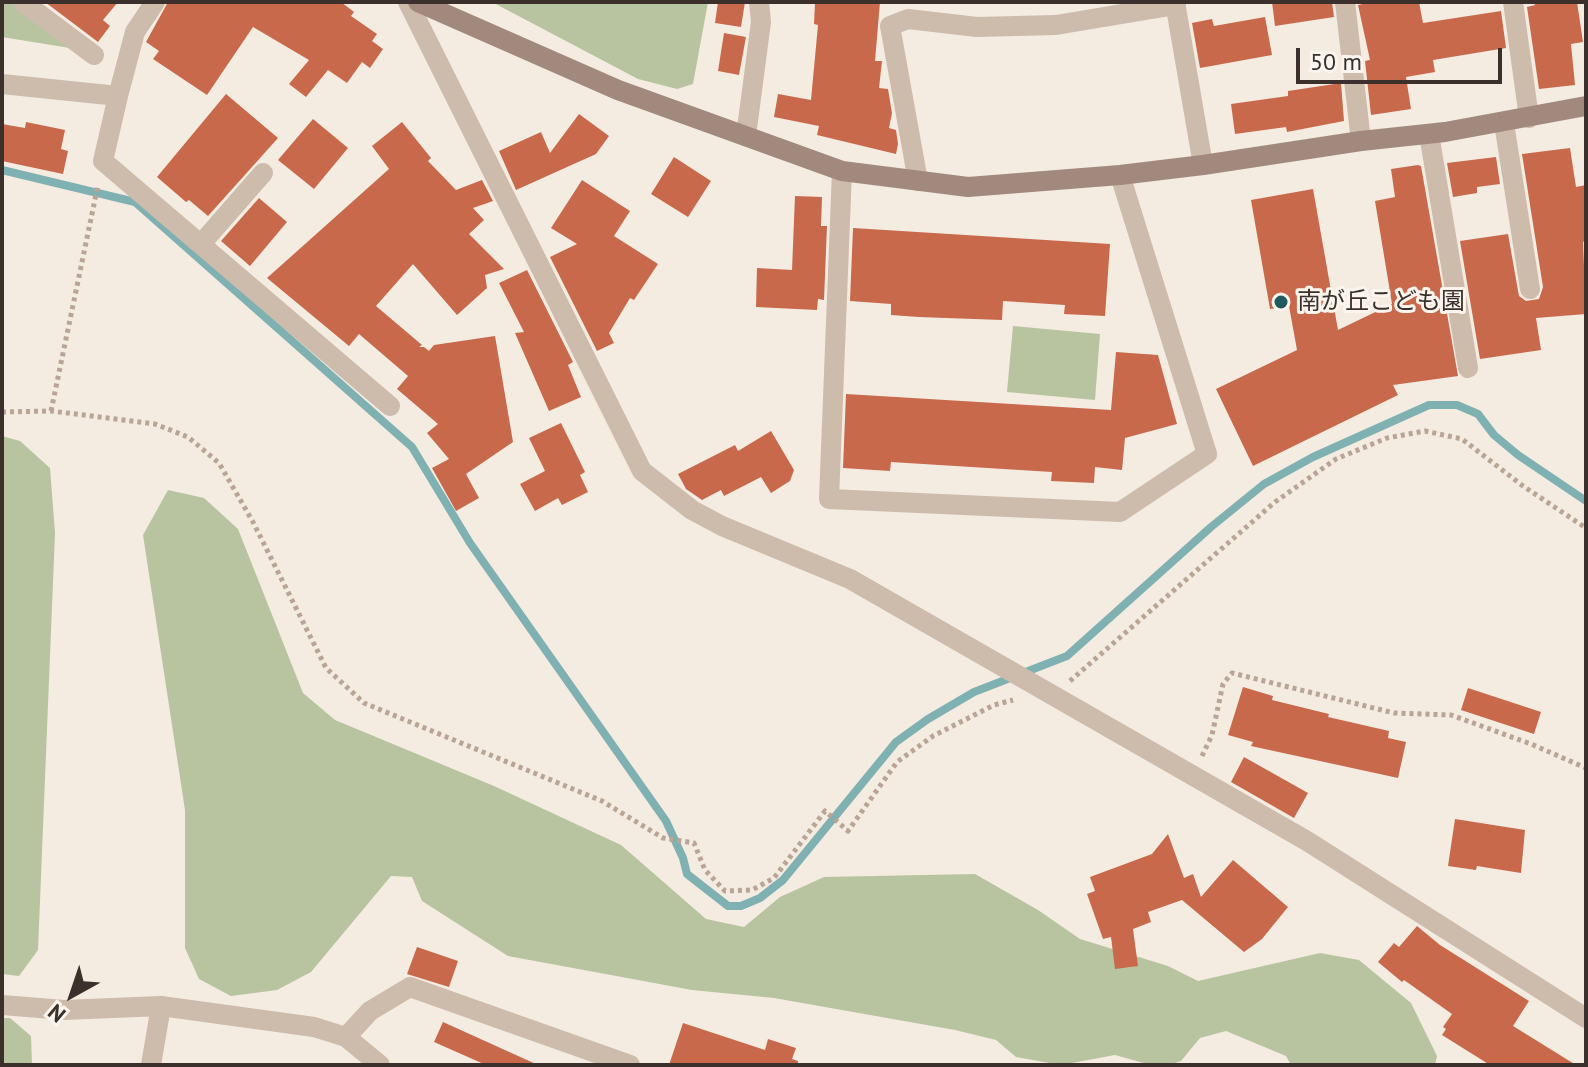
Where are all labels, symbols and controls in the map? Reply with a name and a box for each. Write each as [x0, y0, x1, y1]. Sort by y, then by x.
scale bar [1300, 32, 1506, 82]
text: 50 m [1310, 46, 1362, 77]
place label: 南が丘こども園 [1297, 288, 1465, 316]
marker: 南が丘こども園 [1272, 293, 1290, 311]
north arrow [32, 955, 112, 1035]
text: N [42, 998, 71, 1029]

